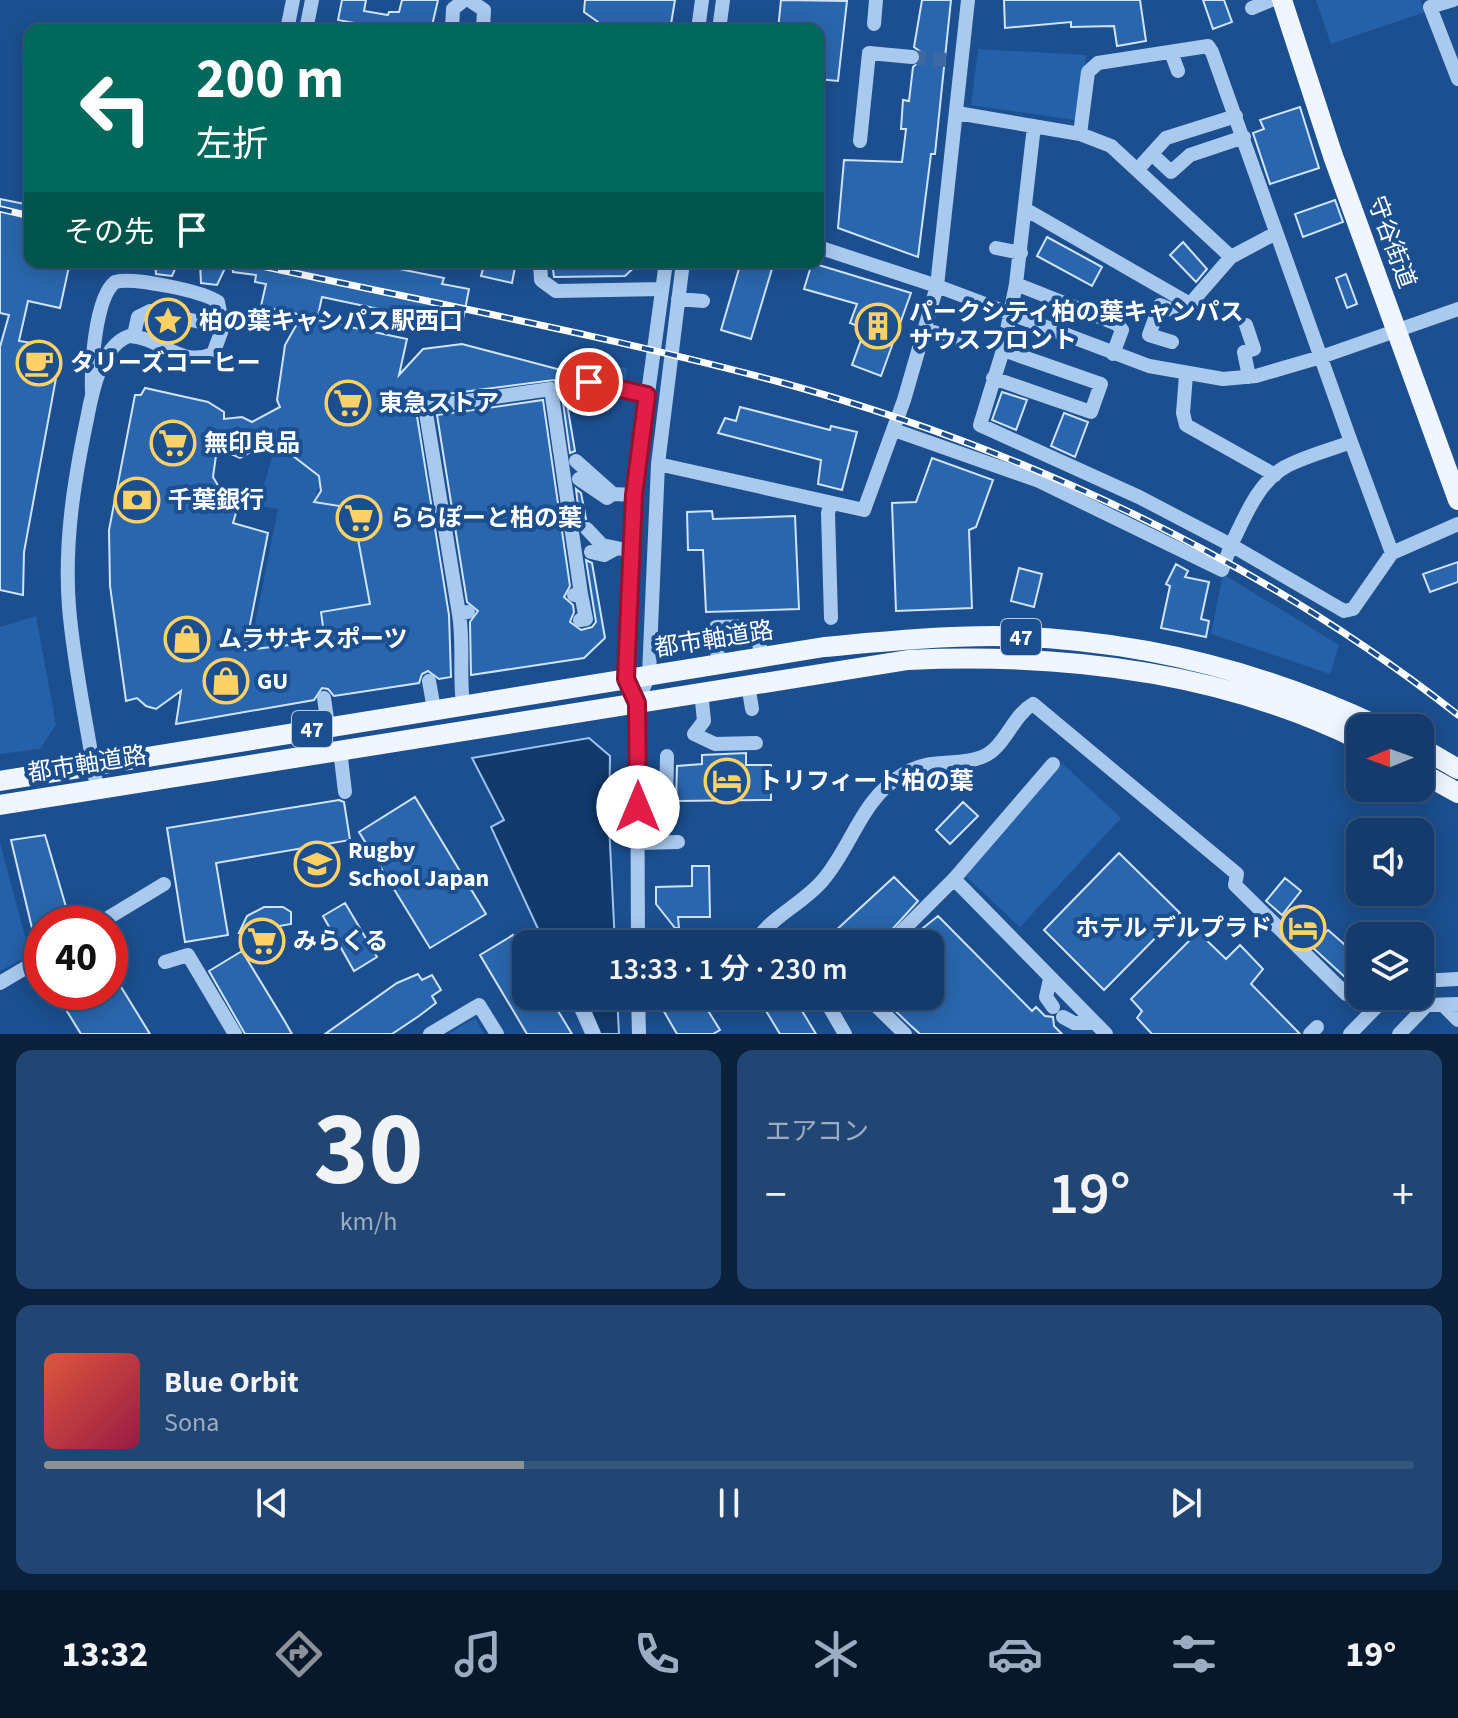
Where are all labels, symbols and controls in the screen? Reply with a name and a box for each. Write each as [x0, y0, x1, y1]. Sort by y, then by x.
text: 200 m [196, 40, 344, 119]
icon: left [64, 56, 168, 160]
text: 左折 [196, 119, 268, 170]
street label: 守谷街道 [1359, 191, 1424, 293]
icon: arrive [170, 208, 214, 252]
text: その先 [64, 211, 154, 254]
place label: パークシティ柏の葉キャンパス サウスフロント [909, 295, 1244, 358]
place icon: 柏の葉キャンパス駅西口 [144, 297, 192, 345]
building icon: パークシティ柏の葉キャンパス サウスフロント [854, 302, 902, 350]
place label: 柏の葉キャンパス駅西口 [199, 304, 463, 339]
cafe icon: タリーズコーヒー [15, 339, 63, 387]
place label: タリーズコーヒー [70, 346, 261, 381]
pin [555, 348, 623, 416]
icon: arrive [567, 360, 611, 404]
supermarket icon: 東急ストア [324, 379, 372, 427]
place label: 東急ストア [379, 386, 499, 421]
supermarket icon: 無印良品 [149, 419, 197, 467]
place label: 無印良品 [204, 426, 300, 461]
bank icon: 千葉銀行 [113, 476, 161, 524]
place label: 千葉銀行 [168, 483, 264, 518]
supermarket icon: ららぽーと柏の葉 [335, 494, 383, 542]
place label: ららぽーと柏の葉 [390, 501, 582, 536]
street label: 都市軸道路 [652, 613, 776, 666]
shop icon: ムラサキスポーツ [163, 615, 211, 663]
road number: 47 [1001, 619, 1041, 655]
place label: ムラサキスポーツ [218, 622, 408, 657]
shop icon: GU [202, 657, 250, 705]
place label: GU [257, 664, 288, 699]
road number: 47 [292, 711, 332, 747]
north arrow [1346, 714, 1434, 802]
map controls [1346, 714, 1434, 1010]
street label: 都市軸道路 [25, 738, 149, 791]
hotel icon: トリフィート柏の葉 [703, 757, 751, 805]
place label: トリフィート柏の葉 [758, 764, 974, 799]
position arrow [596, 765, 680, 849]
button: sound [1346, 818, 1434, 906]
place label: Rugby School Japan [348, 833, 489, 896]
school or university icon: Rugby School Japan [293, 840, 341, 888]
hotel icon: ホテル デルプラド [1279, 904, 1327, 952]
speed limit sign: 40 [24, 906, 128, 1010]
place label: ホテル デルプラド [1075, 911, 1272, 946]
supermarket icon: みらくる [238, 917, 286, 965]
button: layers [1346, 922, 1434, 1010]
place label: みらくる [293, 924, 389, 959]
text: 13:33 · 1 分 · 230 m [608, 948, 848, 991]
text: 30 [314, 1077, 423, 1225]
text: エアコン [765, 1113, 869, 1150]
text: 19° [1048, 1152, 1131, 1237]
text: − [765, 1164, 787, 1227]
text: + [1392, 1164, 1414, 1227]
text: km/h [340, 1203, 397, 1240]
text: Blue Orbit [164, 1361, 299, 1404]
text: Sona [164, 1404, 219, 1441]
icon: previous [250, 1481, 294, 1525]
icon: pause [707, 1481, 751, 1525]
icon: next [1164, 1481, 1208, 1525]
icon: directions [271, 1626, 327, 1682]
icon: music [450, 1626, 506, 1682]
icon: phone [629, 1626, 685, 1682]
icon: climate [808, 1626, 864, 1682]
icon: car [987, 1626, 1043, 1682]
icon: filters [1166, 1626, 1222, 1682]
text: 13:32 [62, 1629, 148, 1680]
text: 19° [1345, 1629, 1397, 1680]

